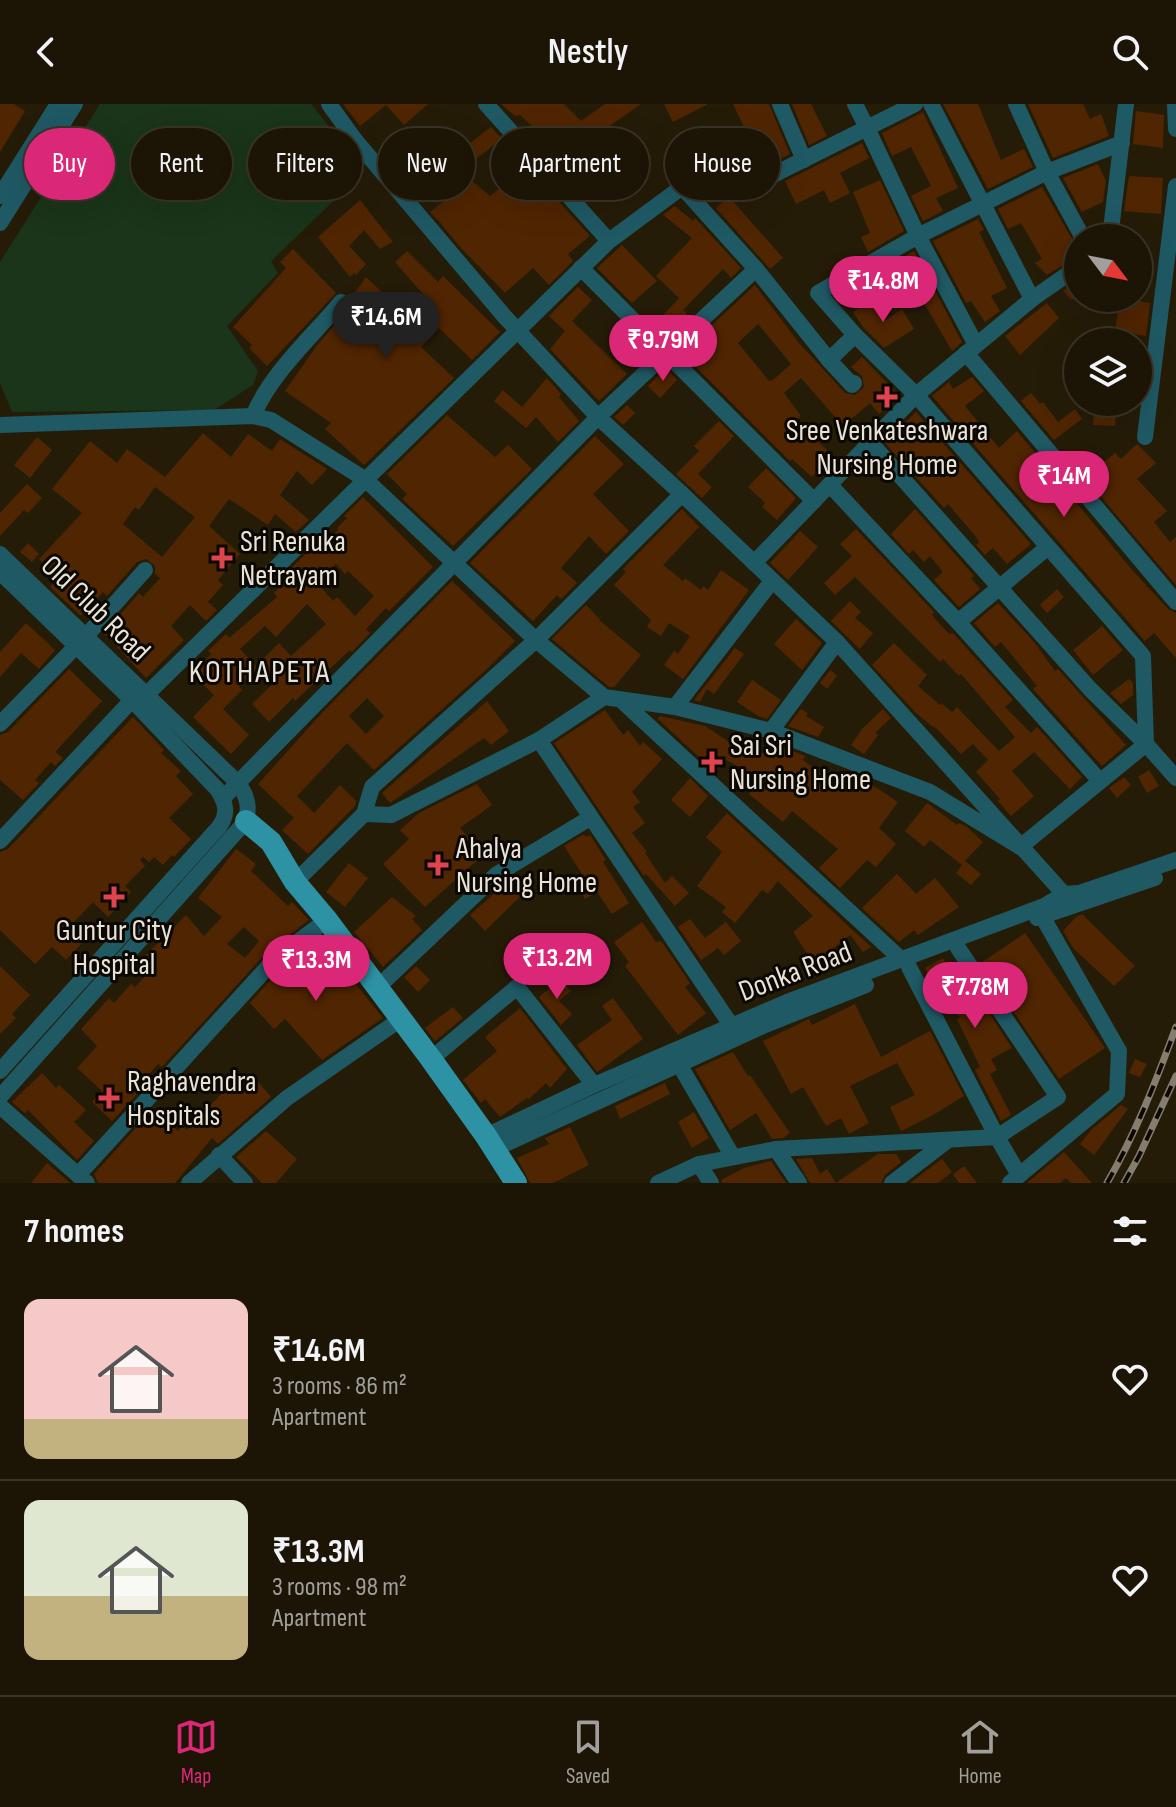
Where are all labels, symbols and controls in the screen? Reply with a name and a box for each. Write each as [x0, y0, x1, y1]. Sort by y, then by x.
icon: back [24, 30, 68, 74]
icon: search [1108, 30, 1152, 74]
text: Nestly [548, 31, 628, 74]
chip: Buy [24, 128, 115, 200]
chip: Rent [131, 128, 232, 200]
chip: Filters [248, 128, 362, 200]
chip: New [378, 128, 475, 200]
chip: Apartment [491, 128, 649, 200]
chip: House [665, 128, 780, 200]
north arrow [1064, 224, 1152, 312]
map controls [1064, 224, 1152, 416]
pin: ₹14.8M [818, 256, 948, 324]
text: ₹14.8M [847, 266, 919, 297]
pin: ₹14.6M [321, 292, 451, 360]
text: ₹14.6M [350, 302, 422, 333]
pin: ₹9.79M [598, 315, 728, 383]
text: ₹9.79M [627, 325, 699, 356]
button: layers [1064, 328, 1152, 416]
marker: Sree Venkateshwara Nursing Home [876, 386, 898, 408]
place label: Sree Venkateshwara Nursing Home [786, 413, 988, 483]
pin: ₹14M [1017, 451, 1111, 519]
text: ₹14M [1037, 461, 1091, 492]
place label: Sri Renuka Netrayam [240, 524, 346, 594]
marker: Sri Renuka Netrayam [211, 547, 233, 569]
street label: Old Club Road [33, 548, 157, 669]
district label: KOTHAPETA [189, 653, 331, 692]
place label: Sai Sri Nursing Home [730, 728, 871, 798]
marker: Sai Sri Nursing Home [701, 751, 723, 773]
place label: Ahalya Nursing Home [455, 831, 597, 901]
marker: Ahalya Nursing Home [427, 854, 449, 876]
marker: Guntur City Hospital [103, 886, 125, 908]
place label: Guntur City Hospital [56, 913, 173, 983]
pin: ₹13.2M [492, 933, 622, 1001]
street label: Donka Road [734, 934, 857, 1010]
pin: ₹13.3M [251, 935, 381, 1003]
text: ₹13.2M [522, 943, 592, 974]
text: ₹13.3M [281, 945, 351, 976]
pin: ₹7.78M [910, 962, 1040, 1030]
text: ₹7.78M [941, 972, 1009, 1003]
place label: Raghavendra Hospitals [127, 1064, 257, 1134]
marker: Raghavendra Hospitals [98, 1087, 120, 1109]
icon: filters [1108, 1209, 1152, 1253]
text: 7 homes [24, 1211, 124, 1252]
text: ₹14.6M [272, 1330, 365, 1371]
icon: home [88, 1331, 184, 1427]
icon: heart [1108, 1357, 1152, 1401]
text: 3 rooms · 86 m² [272, 1371, 407, 1402]
text: Apartment [272, 1402, 366, 1433]
text: ₹13.3M [272, 1531, 364, 1572]
icon: home [88, 1532, 184, 1628]
icon: heart [1108, 1558, 1152, 1602]
text: 3 rooms · 98 m² [272, 1572, 407, 1603]
text: Apartment [272, 1603, 366, 1634]
tab: Map [174, 1715, 218, 1790]
tab: Saved [566, 1715, 610, 1790]
tab: Home [958, 1715, 1002, 1790]

